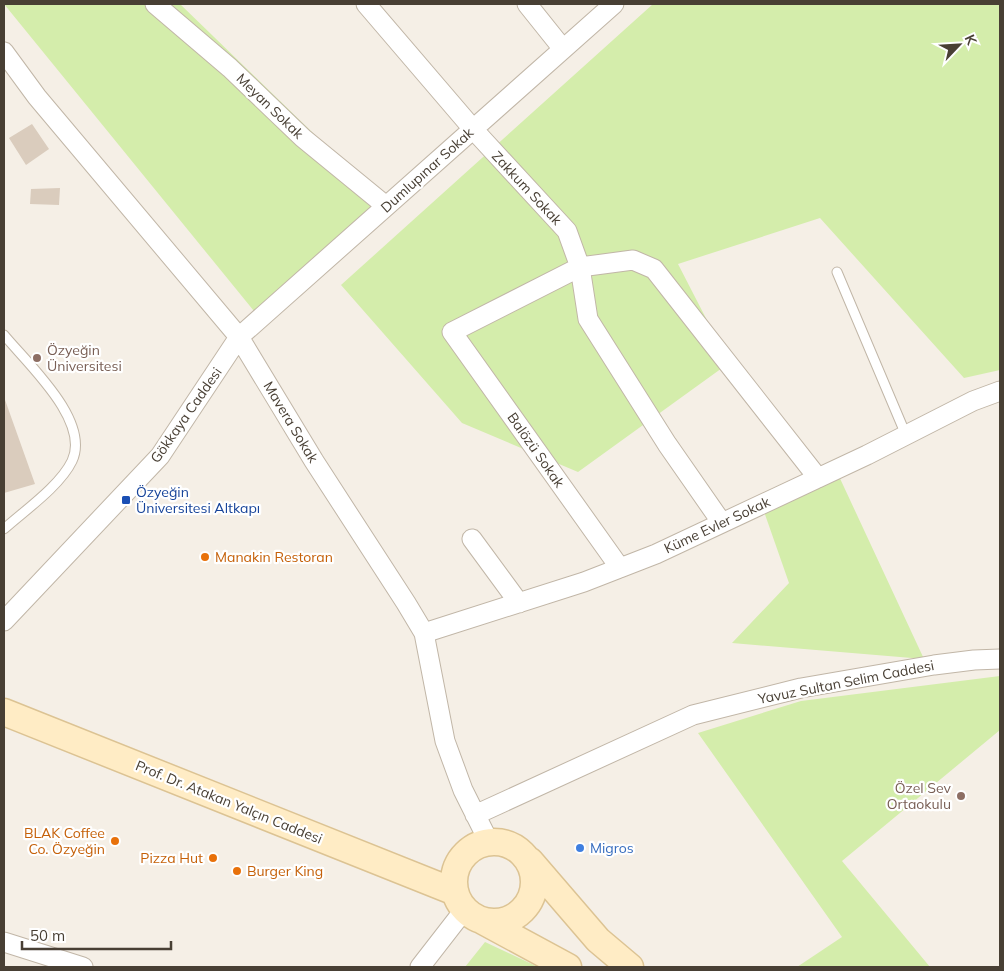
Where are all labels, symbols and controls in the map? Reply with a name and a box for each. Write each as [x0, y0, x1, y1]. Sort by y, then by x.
north arrow [934, 20, 984, 70]
text: K [961, 31, 981, 48]
street label: Meyan Sokak [233, 69, 308, 143]
street label: Dumlupınar Sokak [377, 123, 478, 216]
street label: Zakkum Sokak [488, 147, 566, 229]
place label: Özyeğin Üniversitesi [47, 341, 122, 375]
marker: Özyeğin Üniversitesi [31, 352, 43, 364]
street label: Gökkaya Caddesi [146, 364, 226, 466]
street label: Mavera Sokak [260, 378, 323, 467]
street label: Balözü Sokak [503, 409, 569, 492]
place label: Özyeğin Üniversitesi Altkapı [136, 483, 260, 517]
street label: Küme Evler Sokak [661, 492, 774, 557]
marker: Özyeğin Üniversitesi Altkapı [120, 494, 132, 506]
place label: Manakin Restoran [215, 548, 333, 566]
marker: Manakin Restoran [199, 551, 211, 563]
street label: Yavuz Sultan Selim Caddesi [756, 656, 936, 708]
street label: Prof. Dr. Atakan Yalçın Caddesi [133, 756, 325, 848]
place label: Özel Sev Ortaokulu [887, 779, 952, 813]
marker: Özel Sev Ortaokulu [955, 790, 967, 802]
place label: BLAK Coffee Co. Özyeğin [24, 824, 105, 858]
marker: BLAK Coffee Co. Özyeğin [109, 835, 121, 847]
place label: Migros [590, 839, 634, 857]
marker: Migros [574, 842, 586, 854]
place label: Pizza Hut [140, 849, 203, 867]
marker: Pizza Hut [207, 852, 219, 864]
place label: Burger King [247, 862, 323, 880]
marker: Burger King [231, 865, 243, 877]
scale bar [22, 918, 171, 950]
text: 50 m [30, 926, 65, 945]

